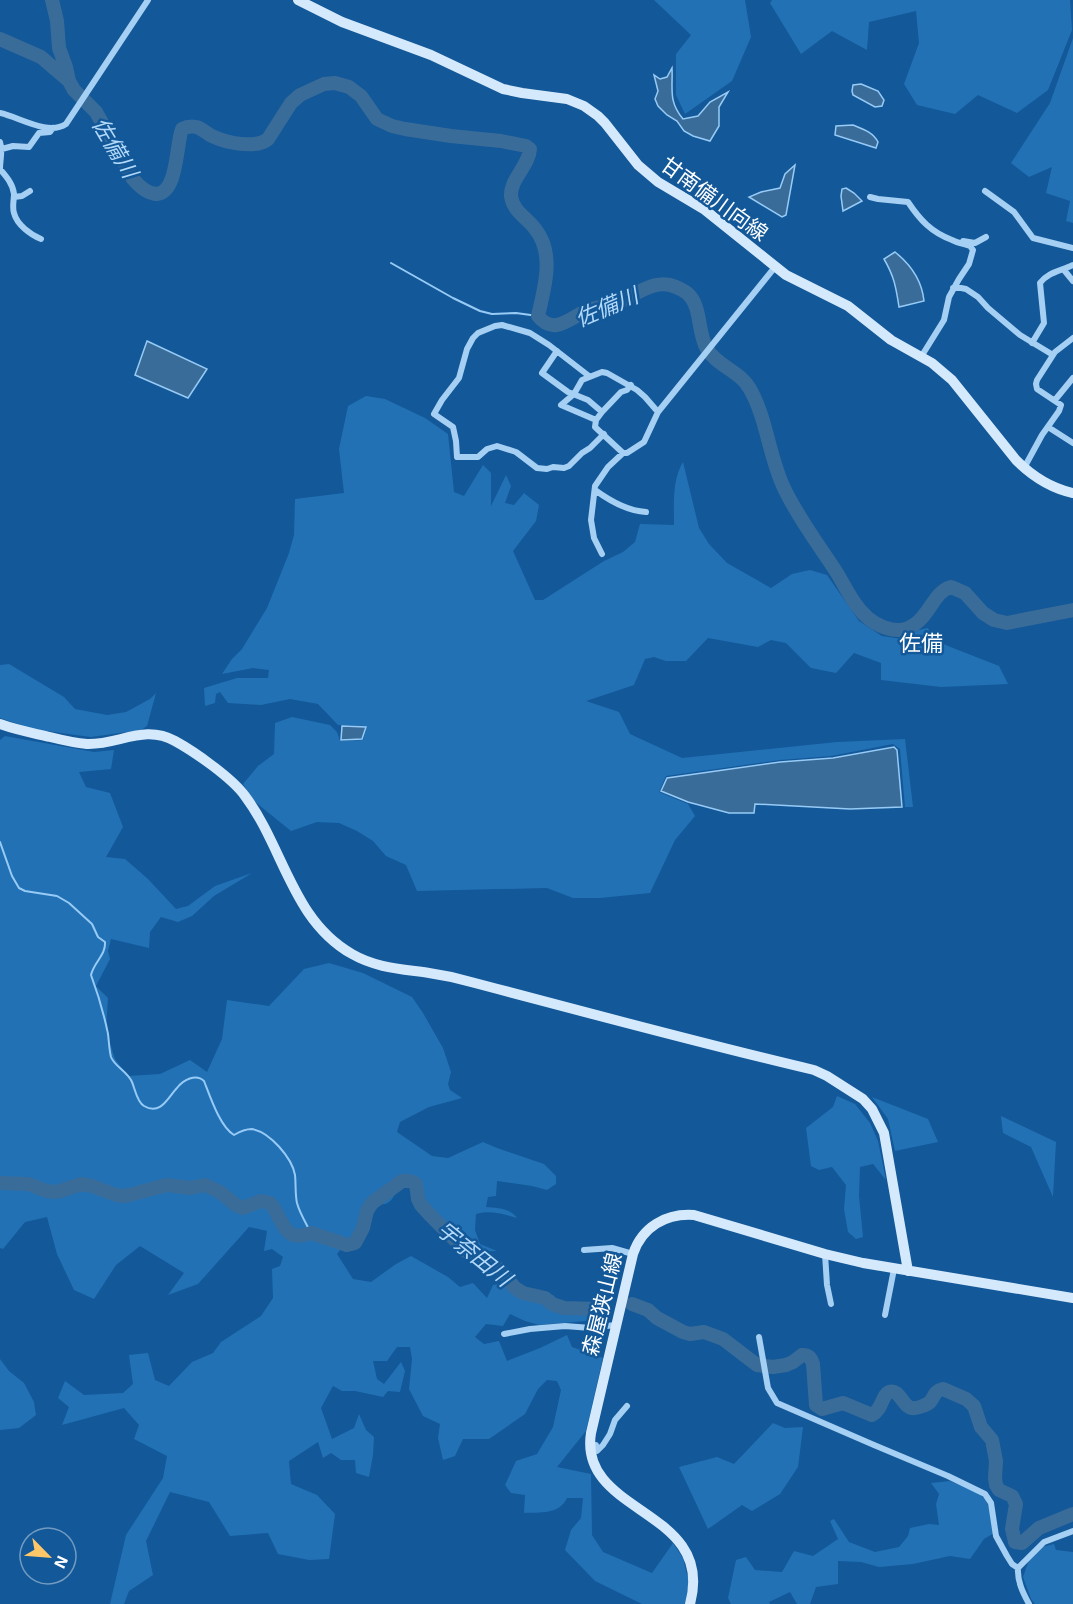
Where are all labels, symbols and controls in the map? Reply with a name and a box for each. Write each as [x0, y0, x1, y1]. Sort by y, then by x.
water label: 佐備川 [88, 112, 145, 184]
street label: 甘南備川向線 [657, 151, 773, 245]
water label: 佐備川 [571, 280, 643, 331]
district label: 佐備 [899, 629, 943, 655]
water label: 宇奈田川 [433, 1215, 519, 1292]
street label: 森屋狭山線 [576, 1250, 626, 1358]
north arrow [18, 1526, 78, 1586]
text: N [51, 1553, 73, 1572]

